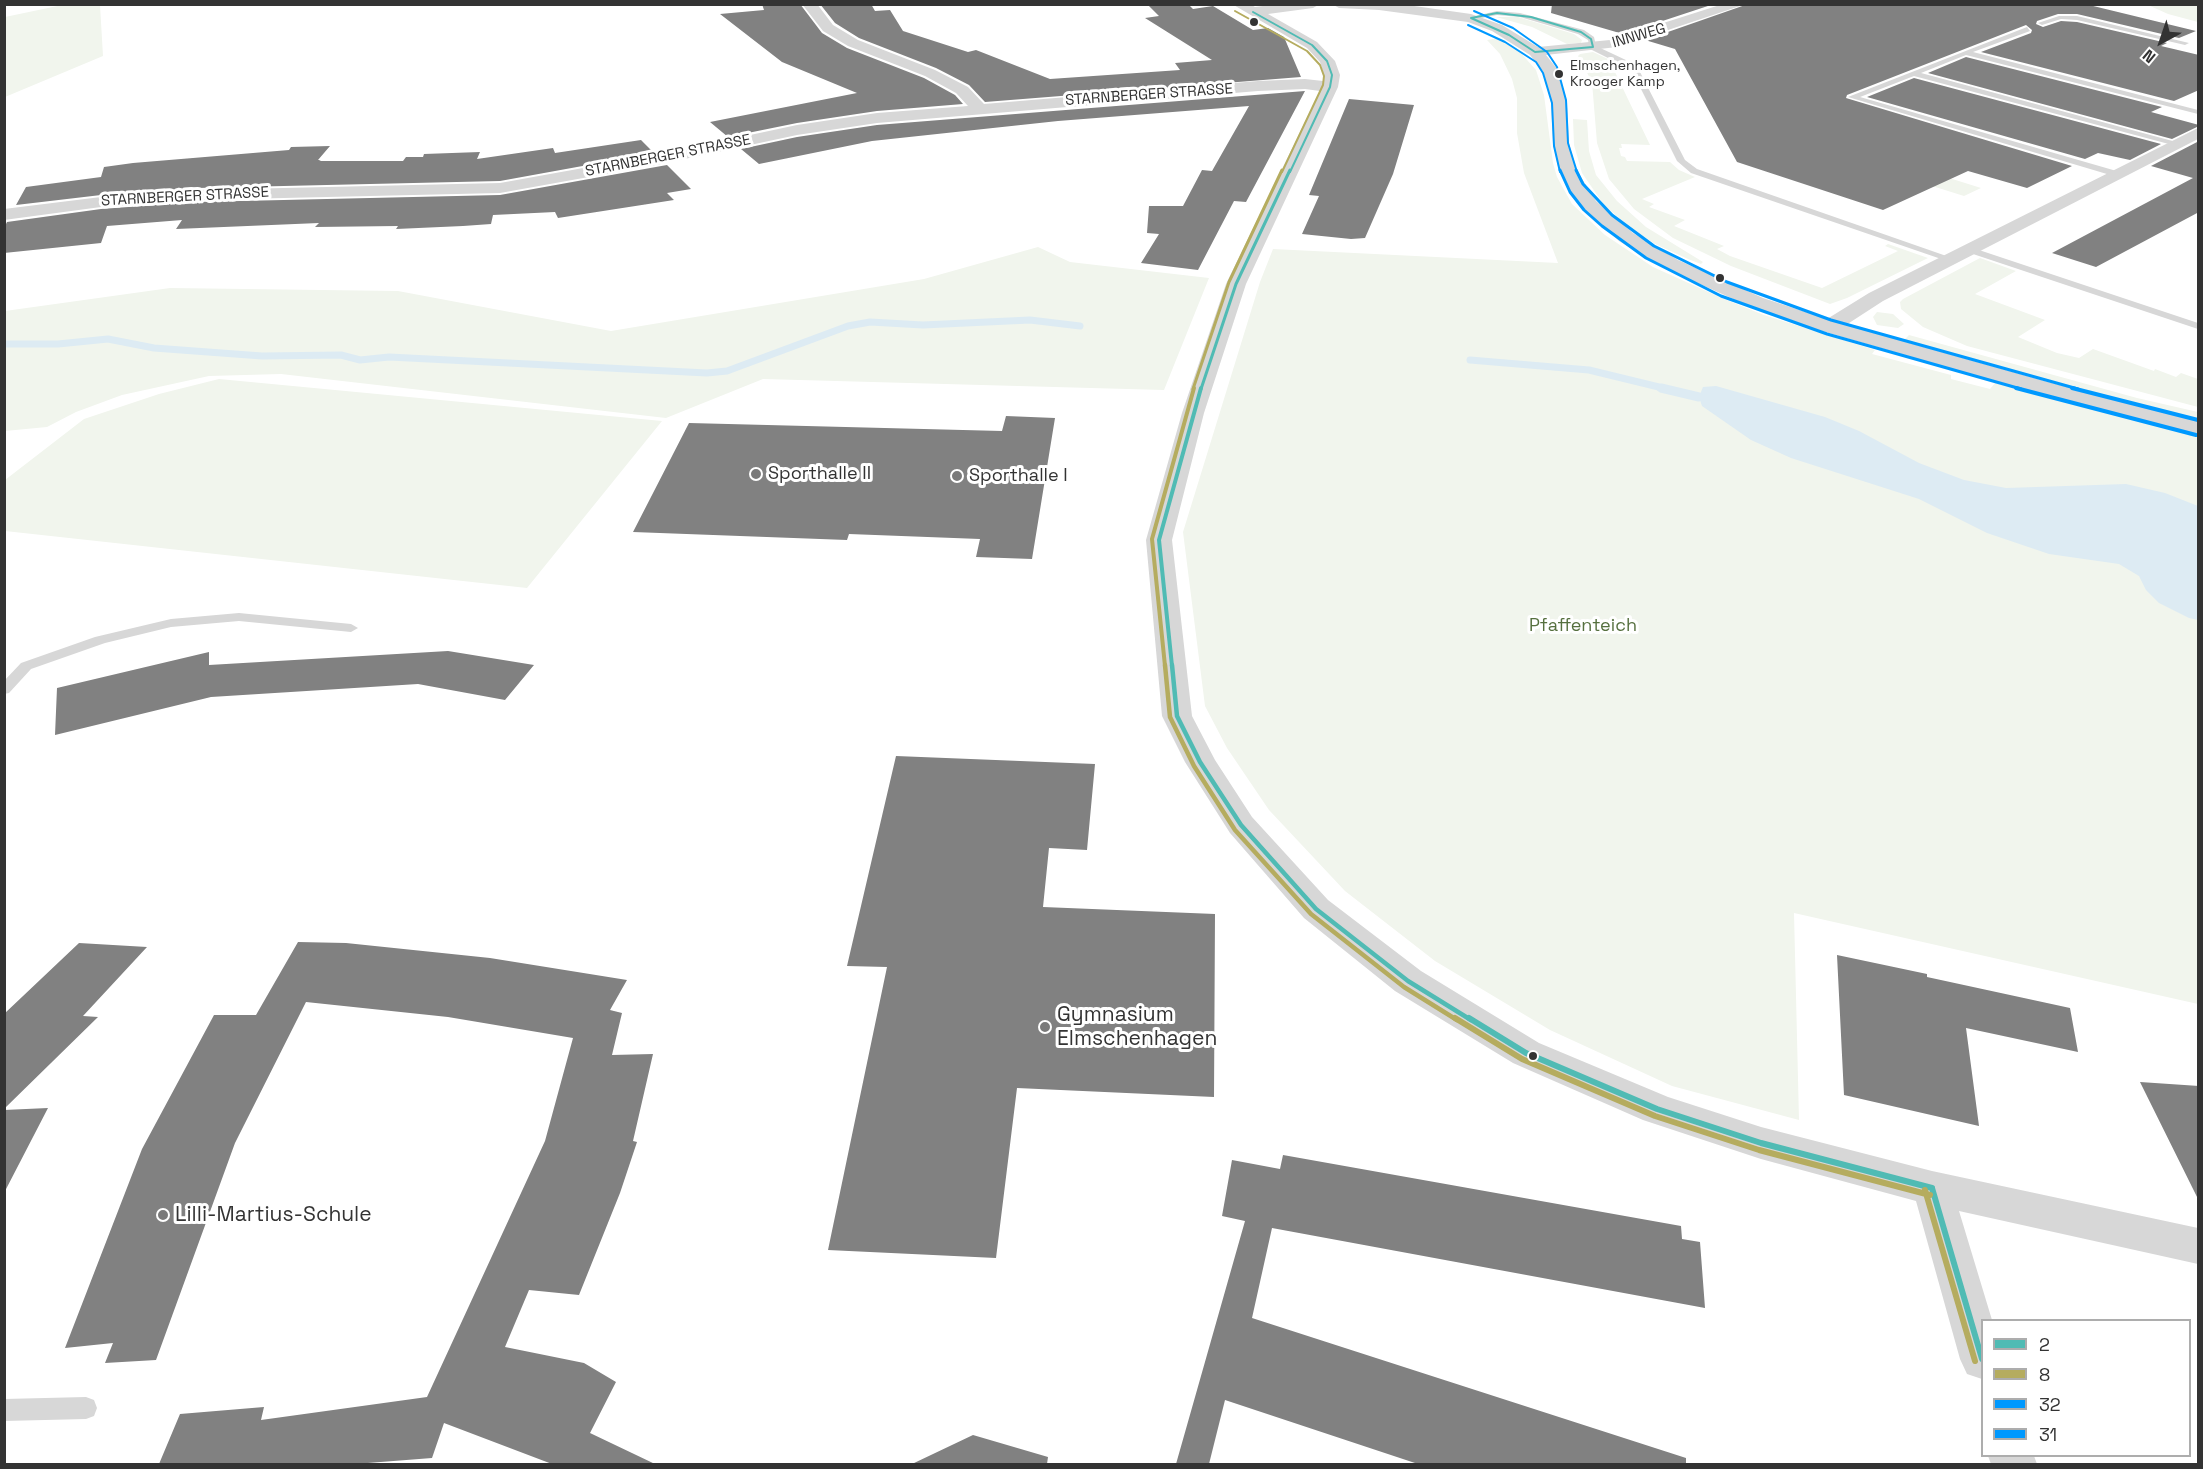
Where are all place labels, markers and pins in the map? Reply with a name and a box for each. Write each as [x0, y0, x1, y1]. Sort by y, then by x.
unlabelled marker [1248, 16, 1260, 28]
place label: Elmschenhagen, Krooger Kamp [1570, 58, 1680, 90]
marker: Elmschenhagen, Krooger Kamp [1553, 68, 1565, 80]
unlabelled marker [1714, 272, 1726, 284]
place label: Sporthalle II [768, 463, 871, 485]
place label: Sporthalle I [969, 465, 1068, 487]
marker: Sporthalle II [749, 467, 763, 481]
marker: Sporthalle I [950, 469, 964, 483]
place label: Gymnasium Elmschenhagen [1057, 1002, 1217, 1052]
marker: Gymnasium Elmschenhagen [1038, 1020, 1052, 1034]
unlabelled marker [1527, 1050, 1539, 1062]
place label: Lilli-Martius-Schule [175, 1202, 372, 1228]
marker: Lilli-Martius-Schule [156, 1208, 170, 1222]

